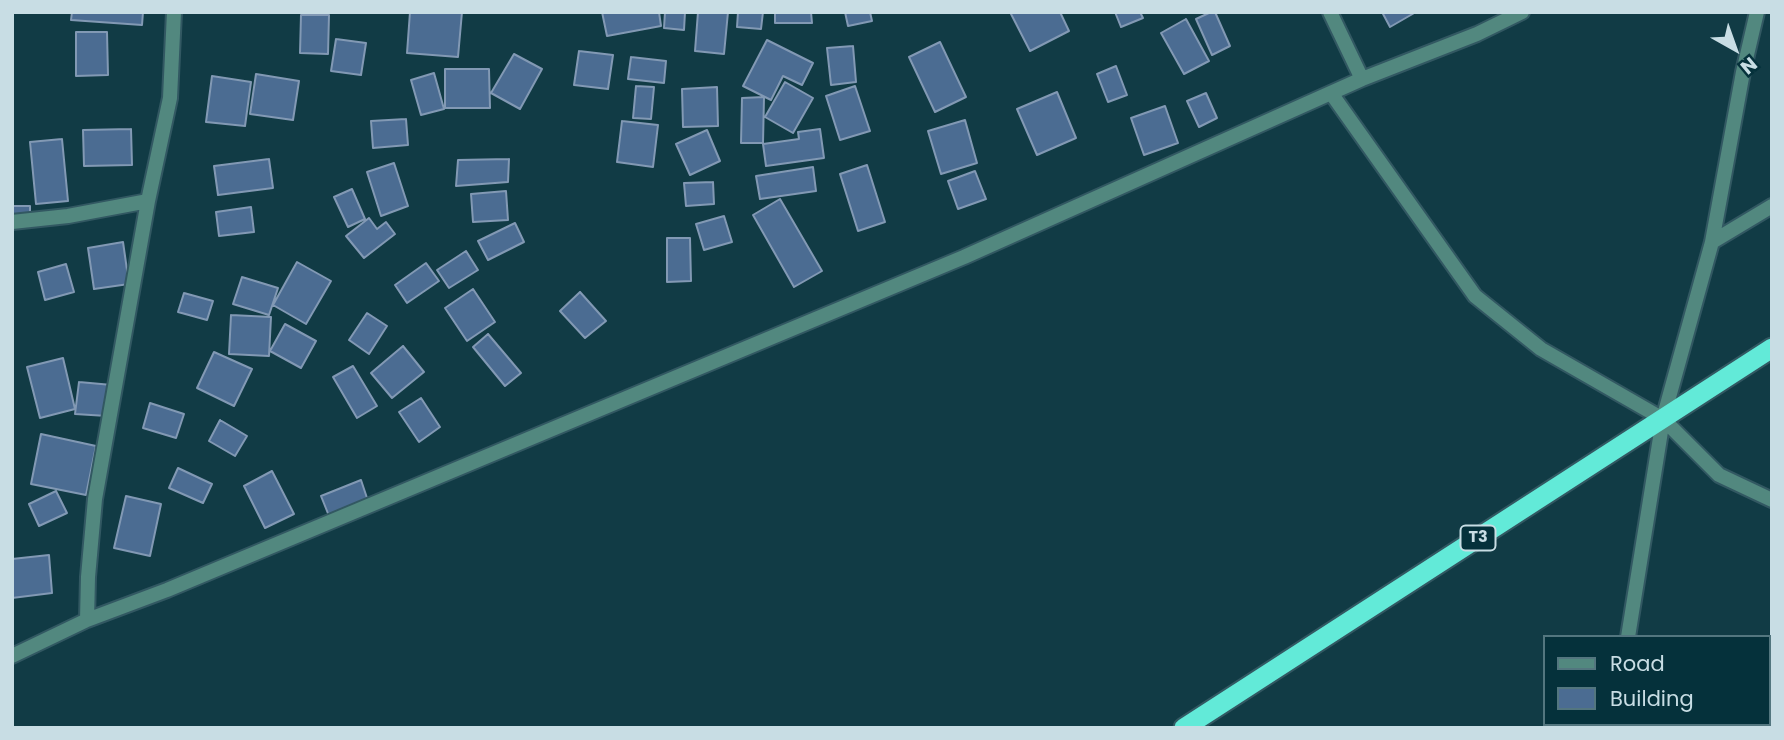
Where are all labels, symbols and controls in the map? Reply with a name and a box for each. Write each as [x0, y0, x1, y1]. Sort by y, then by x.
north arrow [1700, 14, 1770, 84]
text: N [1735, 51, 1763, 80]
road number: T3 [1460, 526, 1496, 551]
legend [1542, 635, 1770, 726]
text: Road [1610, 649, 1665, 678]
text: Building [1610, 684, 1694, 713]

